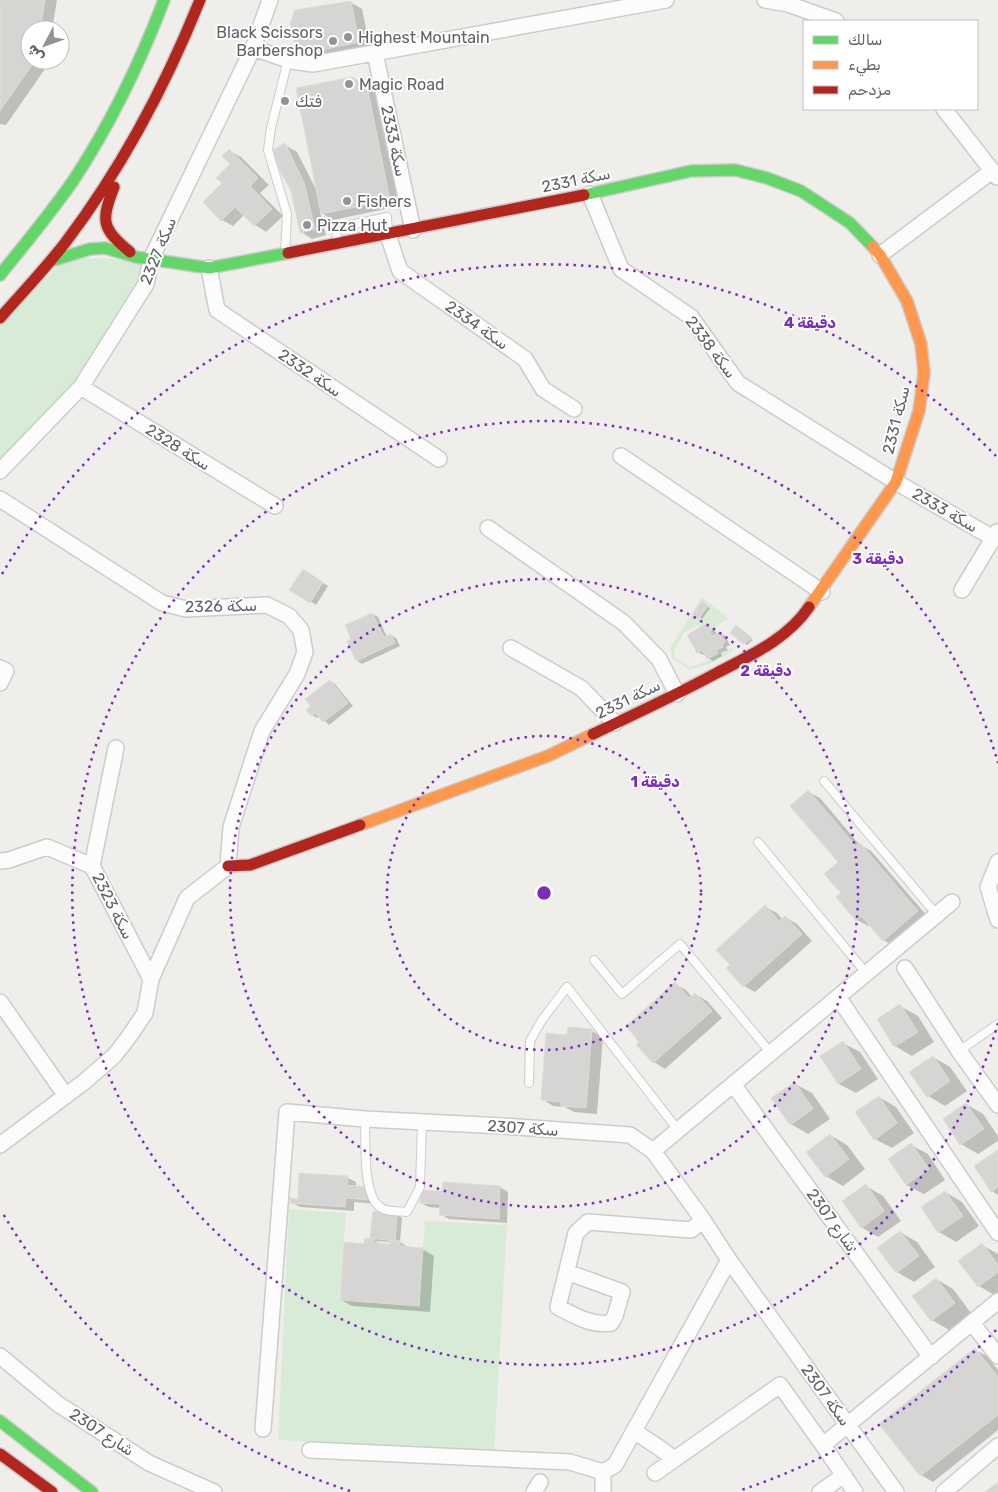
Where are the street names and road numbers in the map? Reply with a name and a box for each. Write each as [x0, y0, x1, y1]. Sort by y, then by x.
street label: سكة 2333 [377, 104, 411, 178]
street label: سكة 2331 [540, 163, 612, 197]
street label: سكة 2327 [136, 215, 180, 287]
street label: سكة 2334 [442, 296, 512, 354]
street label: سكة 2338 [681, 312, 741, 382]
street label: سكة 2332 [275, 345, 345, 401]
street label: سكة 2331 [878, 384, 914, 456]
street label: سكة 2328 [142, 420, 214, 474]
street label: سكة 2333 [909, 484, 981, 536]
street label: سكة 2326 [185, 596, 257, 616]
street label: سكة 2331 [593, 675, 663, 723]
street label: سكة 2323 [88, 870, 138, 942]
street label: سكة 2307 [487, 1116, 559, 1140]
street label: 2307 شارع [801, 1185, 861, 1256]
street label: سكة 2307 [797, 1360, 855, 1430]
street label: 2307 شارع [65, 1404, 138, 1462]

